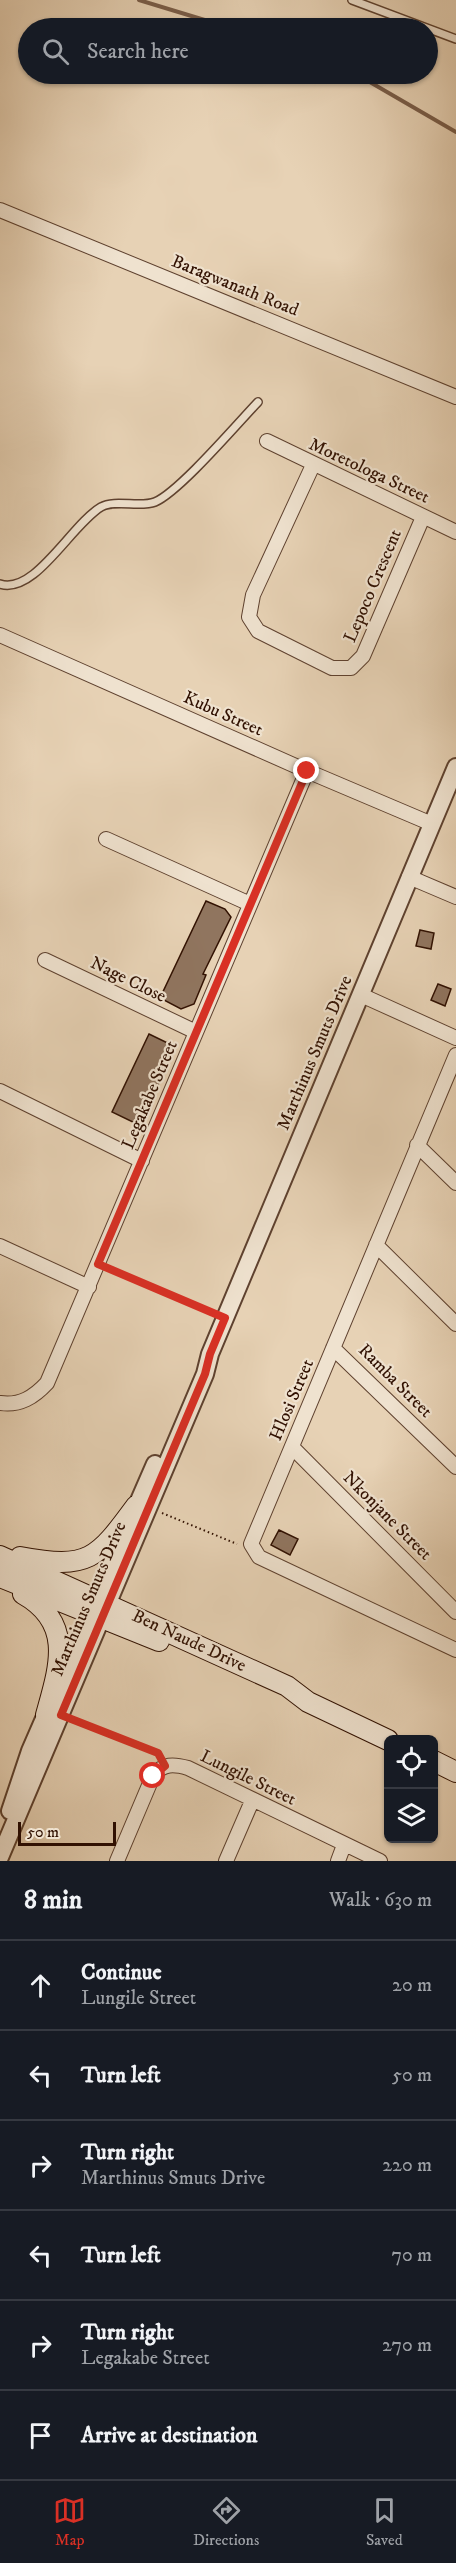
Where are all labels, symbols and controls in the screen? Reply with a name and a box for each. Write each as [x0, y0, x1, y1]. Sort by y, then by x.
search box [18, 18, 438, 84]
icon: search [39, 35, 72, 68]
text: Search here [87, 38, 189, 65]
street label: Baragwanath Road [168, 251, 302, 321]
street label: Moretologa Street [305, 433, 433, 509]
street label: Lepoco Crescent [339, 526, 407, 646]
street label: Kubu Street [180, 687, 266, 741]
route end [293, 757, 319, 783]
street label: Nage Close [87, 952, 169, 1008]
street label: Marthinus Smuts Drive [272, 972, 358, 1134]
street label: Legakabe Street [117, 1037, 183, 1153]
street label: Ramba Street [353, 1339, 437, 1423]
street label: Hlosi Street [265, 1356, 319, 1444]
street label: Nkonjane Street [338, 1467, 436, 1565]
street label: Marthinus Smuts Drive [46, 1518, 132, 1680]
street label: Ben Naude Drive [129, 1605, 249, 1677]
map controls [384, 1735, 438, 1843]
button: locate [384, 1735, 438, 1789]
street label: Lungile Street [197, 1745, 300, 1811]
route start [139, 1762, 165, 1788]
button: layers [384, 1789, 438, 1843]
scale bar [18, 1819, 116, 1846]
text: 50 m [27, 1822, 59, 1842]
text: 8 min [24, 1884, 82, 1917]
text: Walk · 630 m [329, 1888, 432, 1913]
text: Continue [81, 1959, 162, 1986]
icon: ahead [24, 1969, 57, 2002]
text: 20 m [392, 1973, 432, 1998]
text: Lungile Street [81, 1986, 196, 2011]
icon: left [24, 2059, 57, 2092]
text: Turn left [81, 2062, 161, 2089]
text: 50 m [392, 2063, 432, 2088]
text: Turn right [81, 2139, 174, 2166]
icon: right [24, 2149, 57, 2182]
text: 220 m [382, 2153, 432, 2178]
text: Marthinus Smuts Drive [81, 2166, 265, 2191]
icon: left [24, 2239, 57, 2272]
text: Turn left [81, 2242, 161, 2269]
text: 70 m [391, 2243, 432, 2268]
text: Turn right [81, 2319, 174, 2346]
icon: right [24, 2329, 57, 2362]
text: 270 m [382, 2333, 432, 2358]
text: Legakabe Street [81, 2346, 210, 2371]
icon: arrive [24, 2419, 57, 2452]
text: Arrive at destination [81, 2422, 258, 2449]
tab: Map [53, 2494, 86, 2550]
tab: Directions [193, 2494, 259, 2550]
tab: Saved [366, 2494, 403, 2550]

